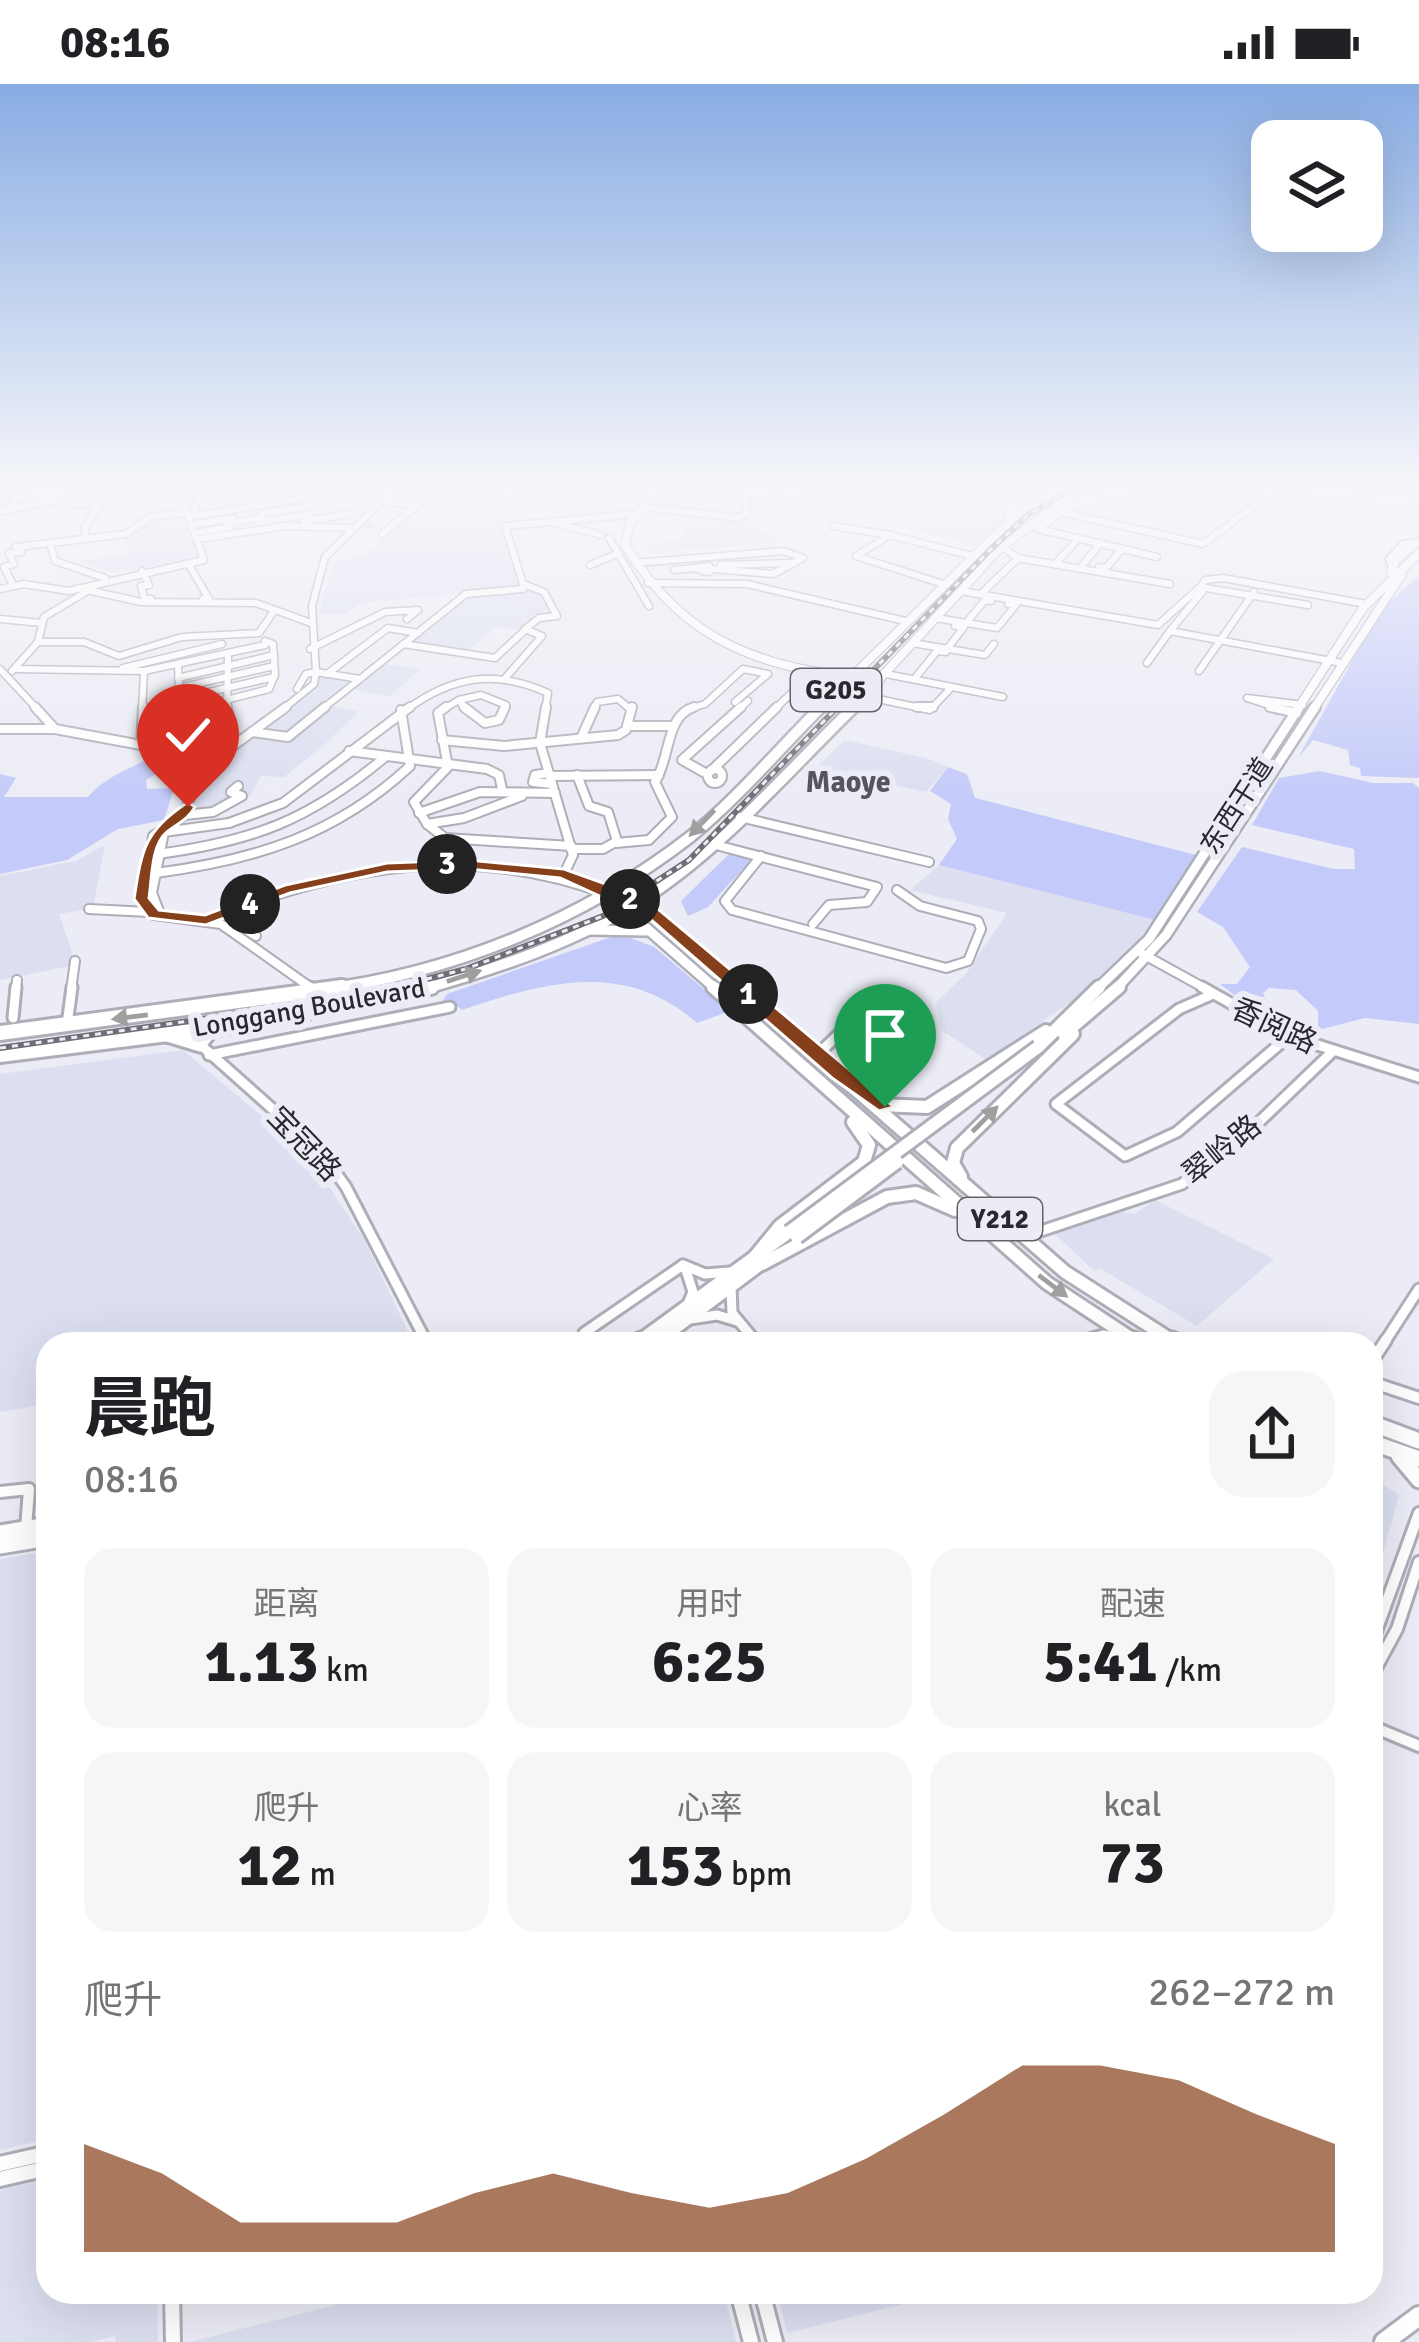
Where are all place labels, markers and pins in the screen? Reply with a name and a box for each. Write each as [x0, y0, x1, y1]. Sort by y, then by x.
pin [137, 684, 239, 807]
pin: 3 [417, 834, 477, 894]
pin: 2 [600, 869, 660, 929]
pin: 4 [220, 874, 280, 934]
pin: 1 [718, 964, 778, 1024]
pin [834, 984, 936, 1107]

